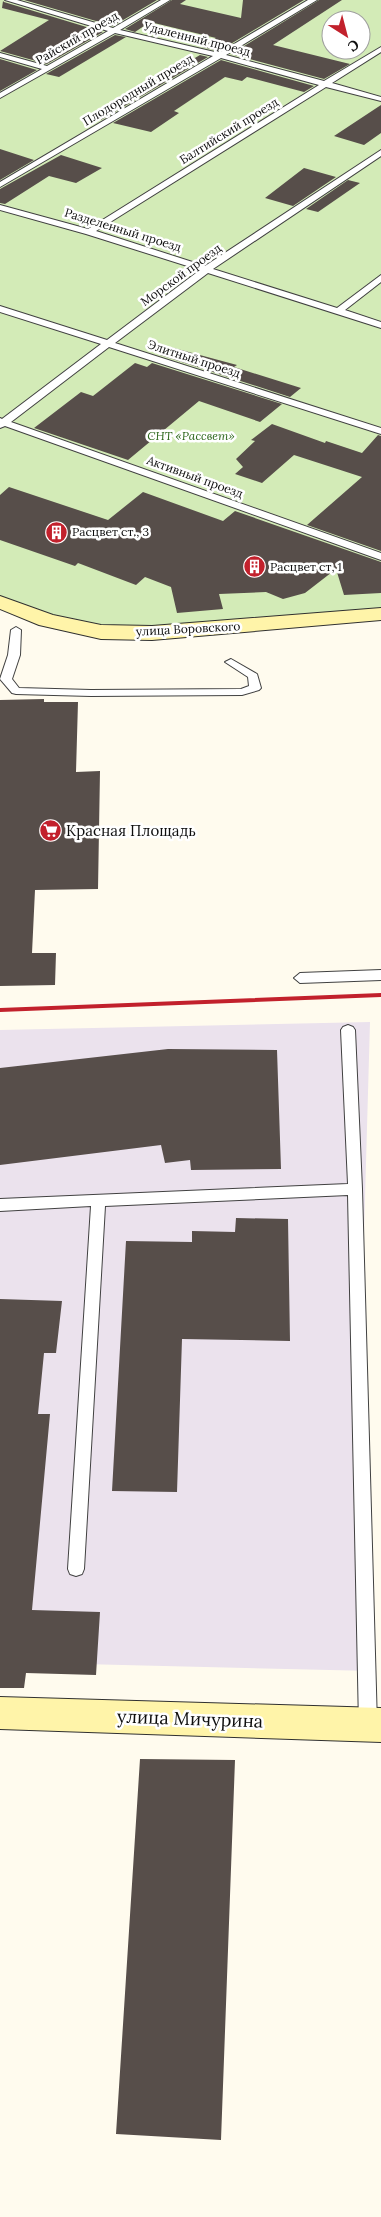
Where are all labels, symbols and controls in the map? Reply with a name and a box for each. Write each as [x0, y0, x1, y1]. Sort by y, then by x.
street label: Райский проезд [33, 8, 121, 67]
north arrow [321, 10, 371, 60]
street label: Удаленный проезд [141, 18, 252, 59]
text: С [344, 35, 363, 56]
street label: Плодородный проезд [80, 51, 196, 129]
street label: Балтийский проезд [177, 94, 281, 167]
street label: Разделенный проезд [63, 205, 183, 254]
street label: Морской проезд [137, 240, 224, 309]
street label: Элитный проезд [146, 336, 242, 381]
park label: СНТ «Рассвет» [147, 428, 235, 443]
street label: Активный проезд [144, 452, 245, 501]
building icon: Расцвет ст., 3 [44, 520, 68, 544]
place label: Расцвет ст., 3 [72, 524, 150, 539]
building icon: Расцвет ст, 1 [242, 555, 266, 579]
place label: Расцвет ст, 1 [270, 559, 342, 574]
street label: улица Воровского [135, 618, 241, 639]
supermarket icon: Красная Площадь [38, 819, 62, 843]
place label: Красная Площадь [66, 821, 196, 840]
street label: улица Мичурина [117, 1704, 264, 1733]

